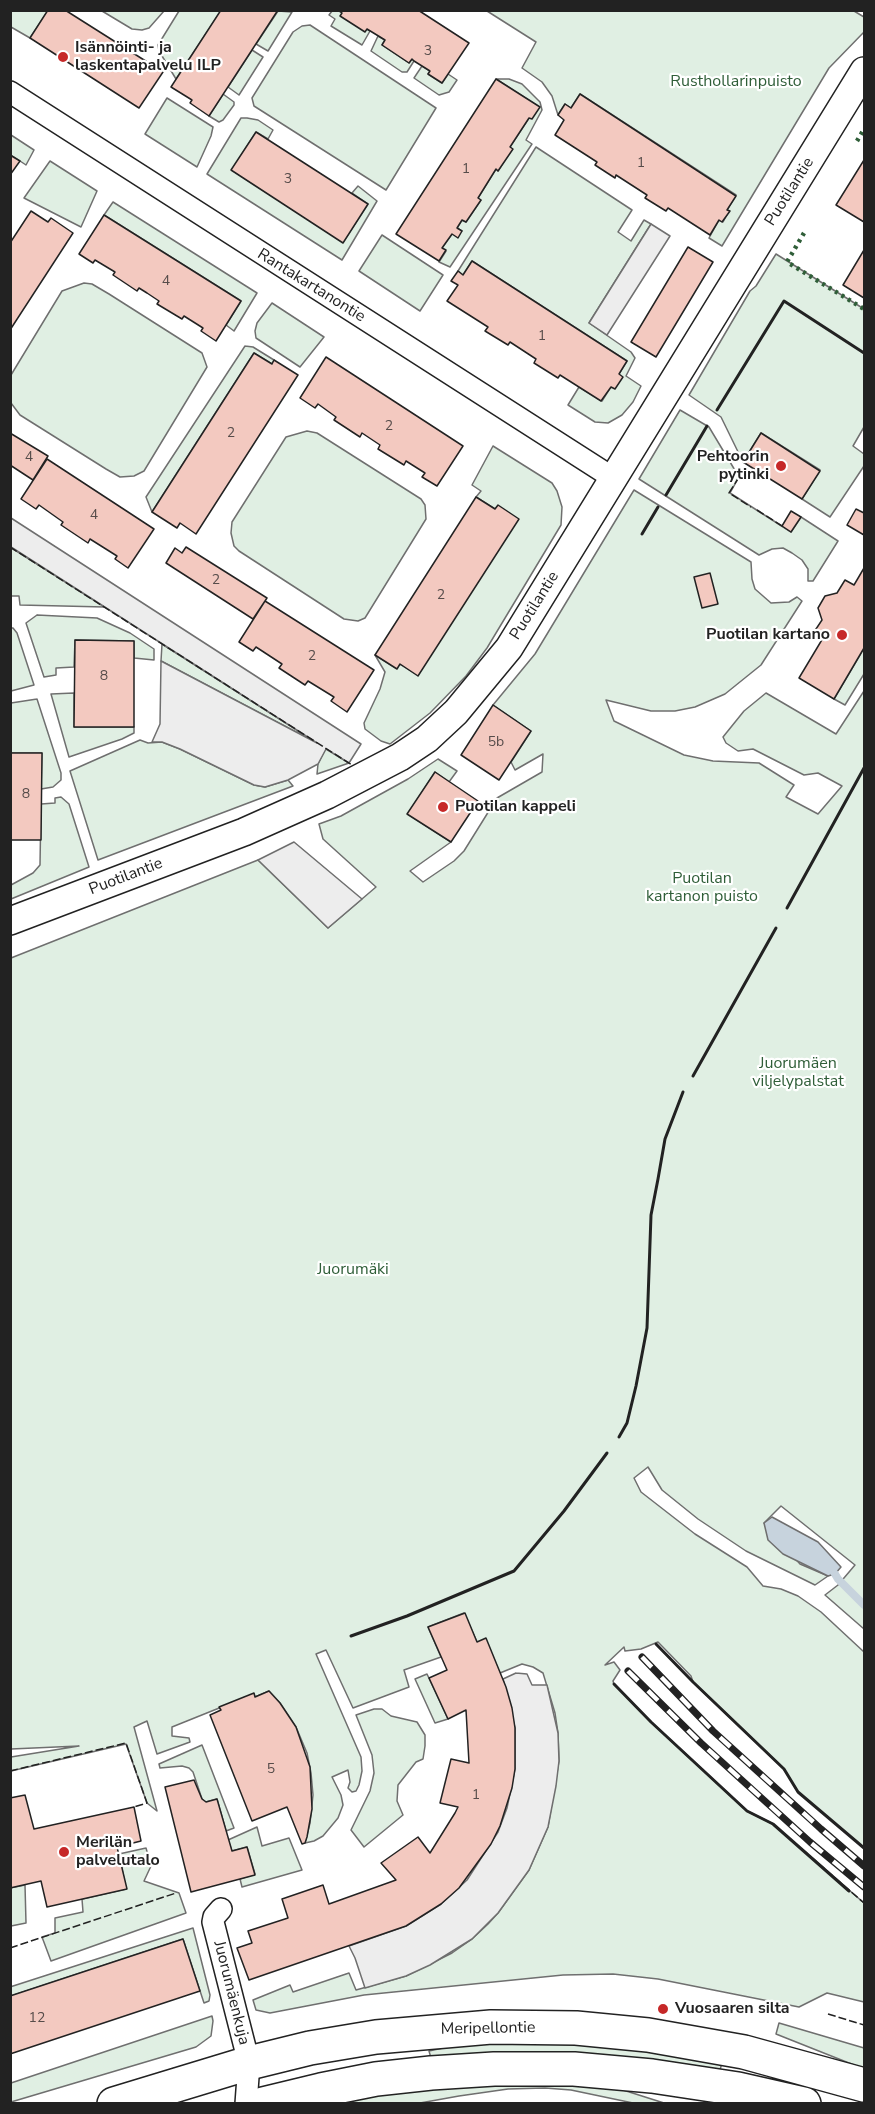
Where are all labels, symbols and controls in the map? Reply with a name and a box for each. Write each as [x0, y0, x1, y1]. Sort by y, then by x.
place label: Isännöinti- ja laskentapalvelu ILP [75, 38, 221, 76]
house number: 3 [424, 44, 432, 60]
marker: Isännöinti- ja laskentapalvelu ILP [56, 50, 70, 64]
park label: Rusthollarinpuisto [670, 72, 802, 92]
street label: Puotilantie [761, 154, 819, 230]
house number: 1 [637, 156, 645, 172]
house number: 1 [462, 162, 470, 178]
house number: 3 [284, 172, 292, 188]
street label: Rantakartanontie [253, 245, 369, 327]
house number: 4 [162, 274, 170, 290]
house number: 1 [538, 329, 546, 345]
house number: 2 [385, 419, 393, 435]
house number: 2 [227, 426, 235, 442]
place label: Pehtoorin pytinki [697, 447, 769, 485]
house number: 4 [25, 450, 33, 466]
marker: Pehtoorin pytinki [774, 459, 788, 473]
house number: 4 [90, 508, 98, 524]
street label: Puotilantie [506, 568, 564, 644]
house number: 2 [212, 573, 220, 589]
house number: 2 [437, 588, 445, 604]
place label: Puotilan kartano [706, 625, 830, 645]
marker: Puotilan kartano [835, 628, 849, 642]
house number: 2 [308, 649, 316, 665]
house number: 8 [100, 669, 108, 685]
house number: 5b [488, 735, 504, 751]
house number: 8 [22, 787, 30, 803]
place label: Puotilan kappeli [455, 797, 576, 817]
marker: Puotilan kappeli [436, 800, 450, 814]
street label: Puotilantie [86, 854, 166, 900]
park label: Puotilan kartanon puisto [646, 869, 758, 907]
park label: Juorumäen viljelypalstat [752, 1054, 844, 1092]
park label: Juorumäki [317, 1260, 389, 1280]
house number: 5 [267, 1762, 275, 1778]
house number: 1 [472, 1788, 480, 1804]
place label: Merilän palvelutalo [76, 1833, 160, 1871]
marker: Merilän palvelutalo [57, 1845, 71, 1859]
street label: Juorumäenkuja [209, 1939, 253, 2047]
place label: Vuosaaren silta [675, 1999, 790, 2019]
marker: Vuosaaren silta [656, 2002, 670, 2016]
house number: 12 [29, 2011, 45, 2027]
street label: Meripellontie [441, 2019, 535, 2039]

